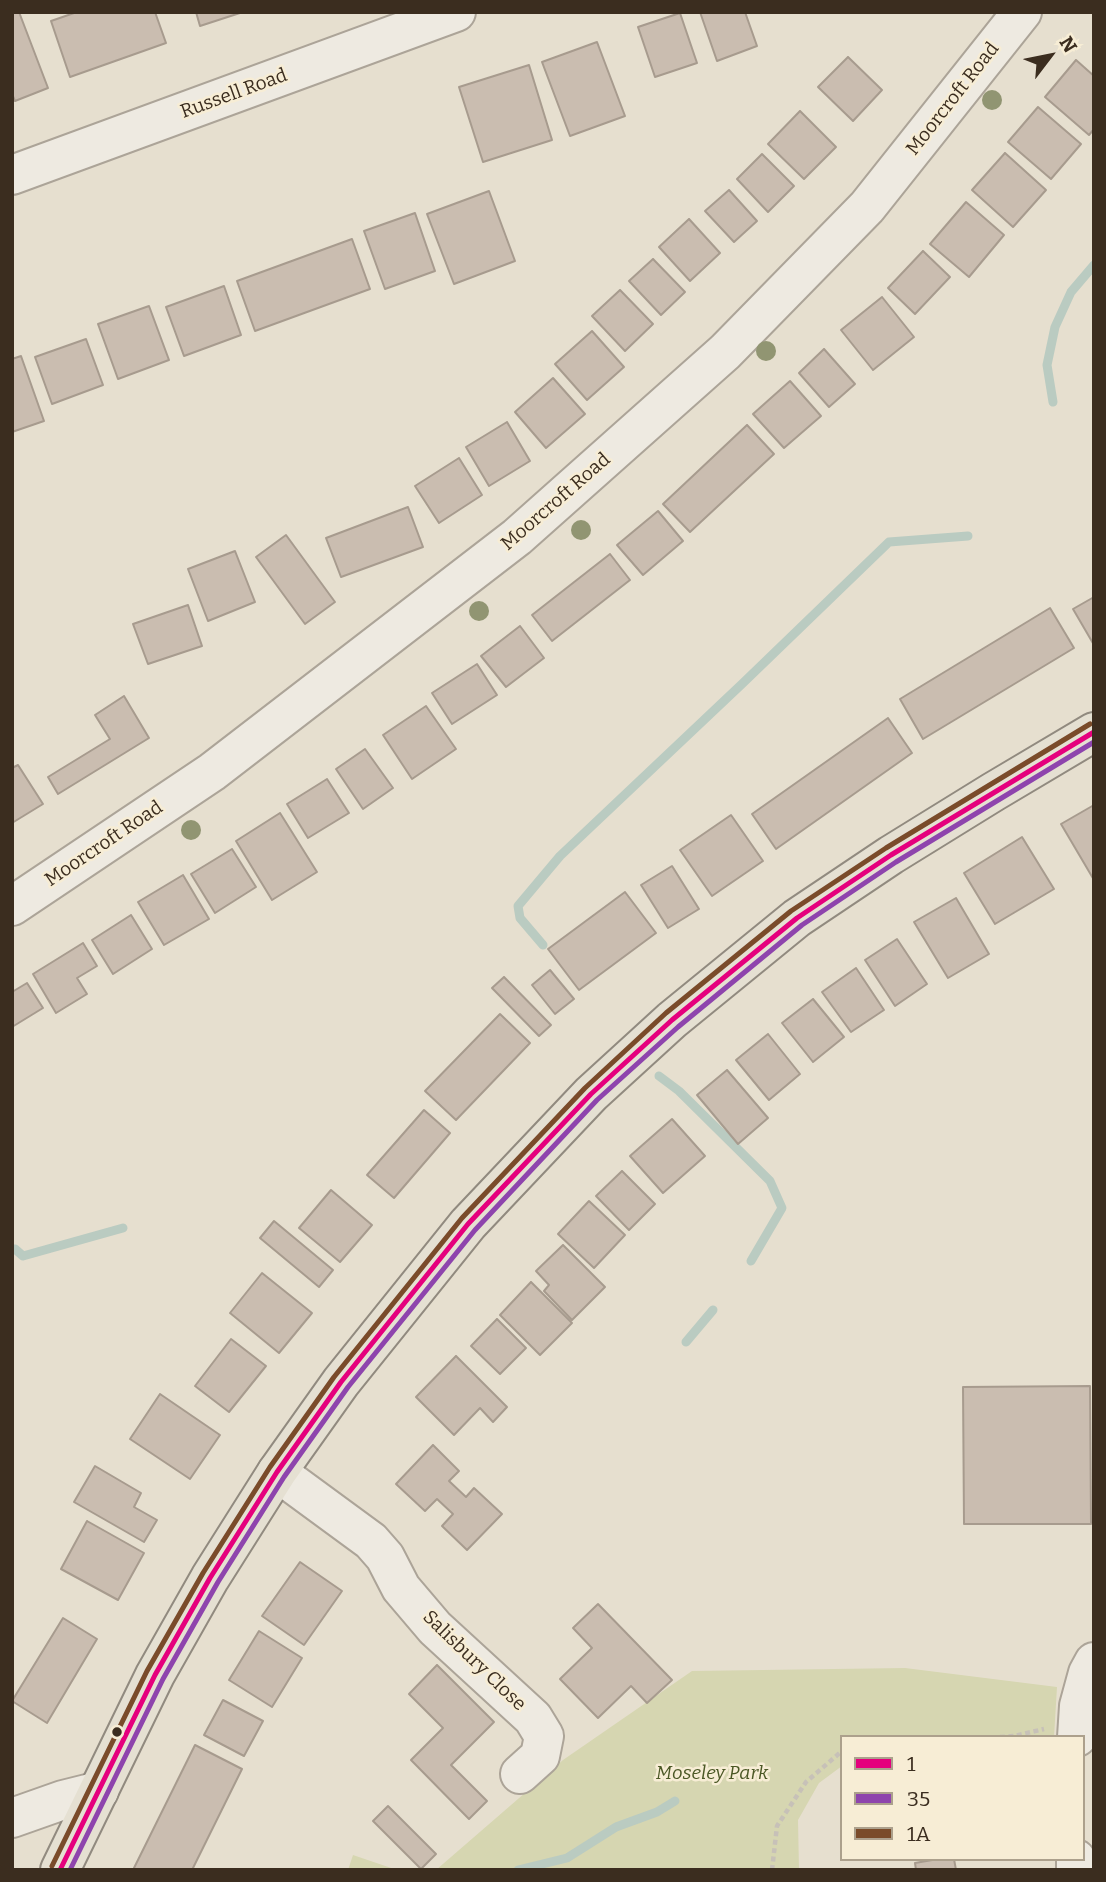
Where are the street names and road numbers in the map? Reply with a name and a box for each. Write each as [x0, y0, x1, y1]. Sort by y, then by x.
street label: Moorcroft Road [902, 38, 1004, 160]
street label: Russell Road [178, 64, 290, 124]
street label: Moorcroft Road [497, 448, 615, 556]
street label: Moorcroft Road [41, 796, 167, 892]
street label: Salisbury Close [418, 1606, 530, 1716]

